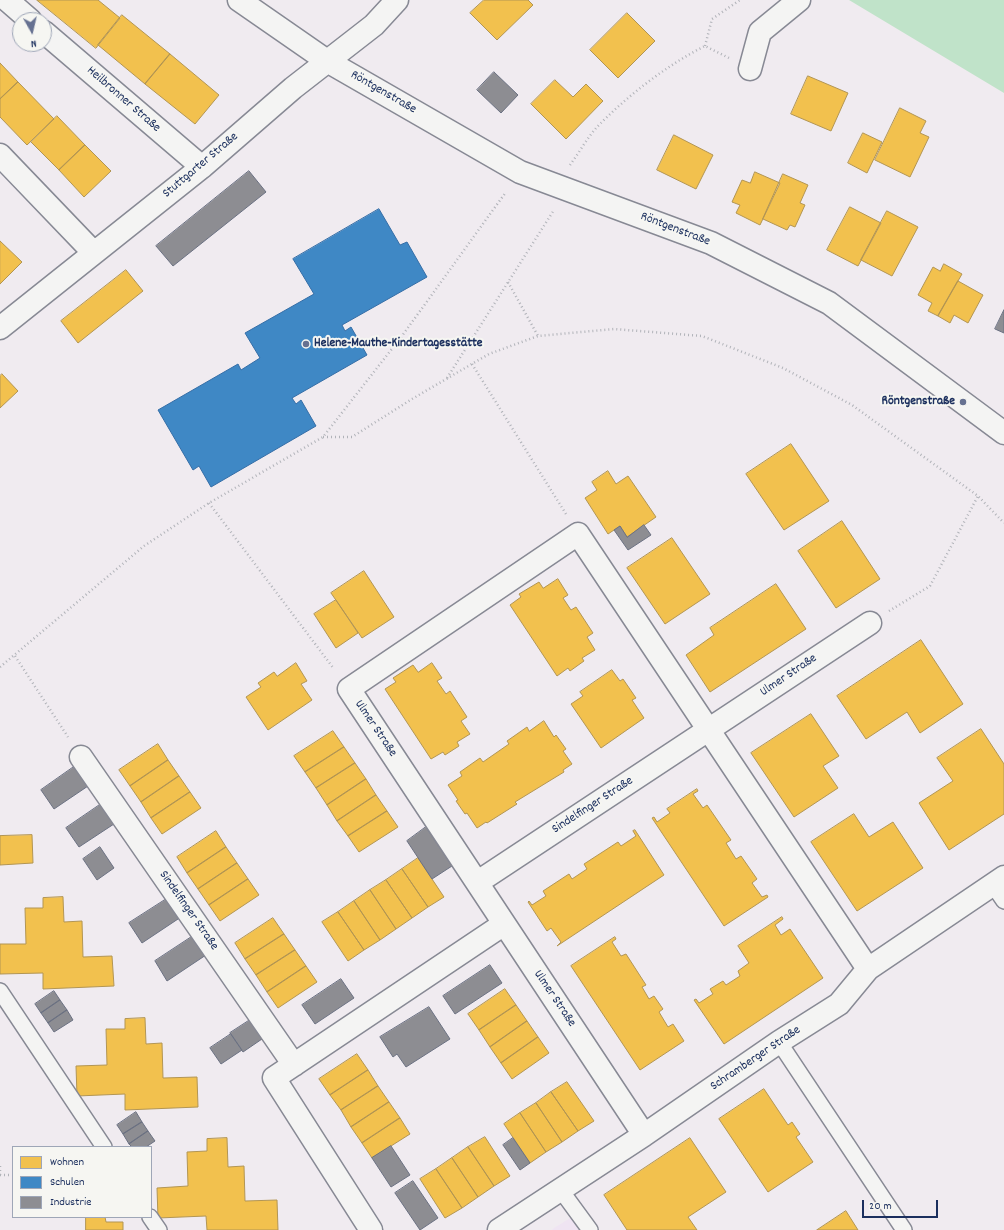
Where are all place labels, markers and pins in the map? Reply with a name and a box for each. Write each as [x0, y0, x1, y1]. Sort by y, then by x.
place label: Helene-Mauthe-Kindertagesstätte [314, 336, 482, 352]
marker: Helene-Mauthe-Kindertagesstätte [301, 339, 311, 349]
place label: Röntgenstraße [882, 394, 955, 410]
marker: Röntgenstraße [958, 397, 968, 407]

